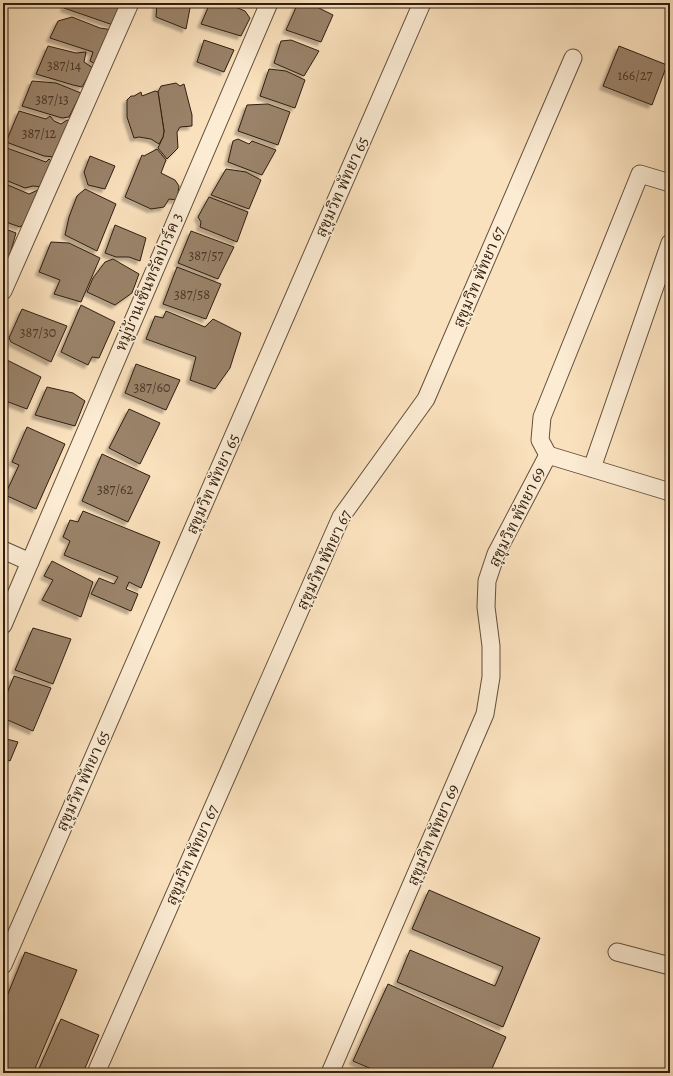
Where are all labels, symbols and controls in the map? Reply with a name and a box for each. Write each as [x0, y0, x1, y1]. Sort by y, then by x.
house number: 387/14 [47, 56, 81, 75]
house number: 166/27 [618, 66, 653, 85]
house number: 387/13 [35, 90, 69, 109]
house number: 387/12 [22, 124, 57, 143]
street label: สุขุมวิท พัทยา 65 [310, 133, 374, 241]
street label: หมู่บ้านเซ็นทรัลปาร์ค 3 [110, 209, 188, 355]
street label: สุขุมวิท พัทยา 67 [448, 223, 510, 331]
house number: 387/57 [189, 246, 224, 265]
house number: 387/58 [174, 285, 210, 304]
house number: 387/30 [20, 323, 56, 342]
house number: 387/60 [133, 378, 171, 397]
street label: สุขุมวิท พัทยา 65 [181, 430, 245, 538]
street label: สุขุมวิท พัทยา 69 [483, 463, 551, 571]
house number: 387/62 [97, 480, 133, 499]
street label: สุขุมวิท พัทยา 67 [291, 506, 357, 614]
street label: สุขุมวิท พัทยา 65 [51, 727, 115, 835]
street label: สุขุมวิท พัทยา 69 [402, 781, 464, 889]
street label: สุขุมวิท พัทยา 67 [160, 801, 224, 909]

